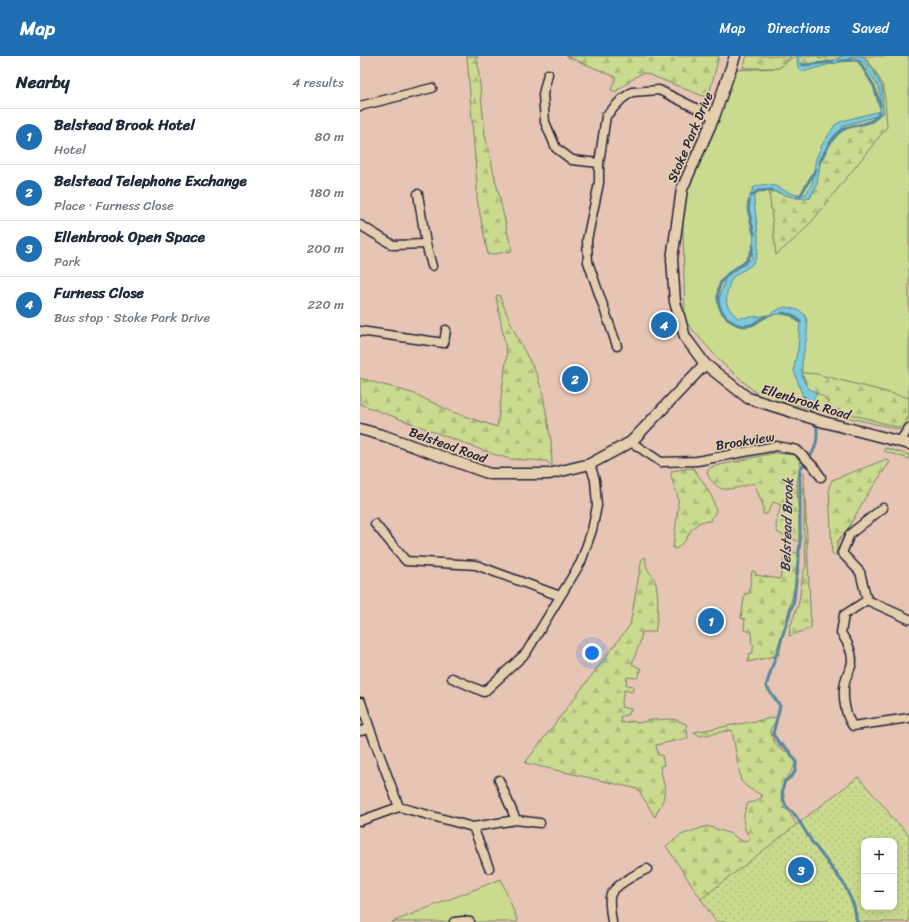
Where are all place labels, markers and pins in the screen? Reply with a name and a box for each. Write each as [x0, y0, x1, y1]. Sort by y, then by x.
pin: 4 [651, 310, 677, 340]
pin: 2 [562, 364, 588, 394]
pin: 1 [698, 606, 724, 636]
pin: 3 [788, 855, 814, 885]

